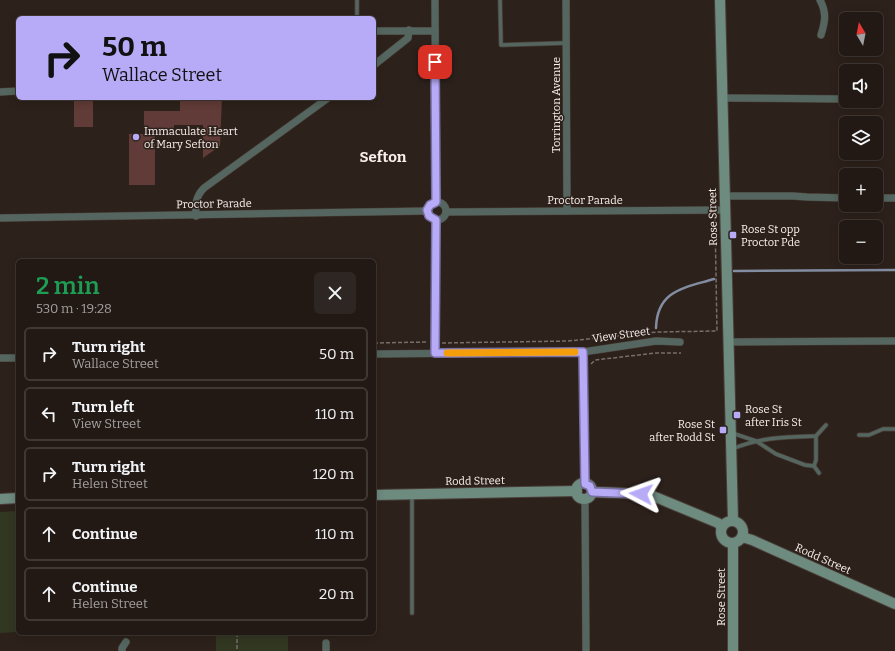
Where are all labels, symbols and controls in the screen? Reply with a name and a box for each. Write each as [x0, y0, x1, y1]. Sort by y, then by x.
north arrow [839, 12, 883, 56]
map controls [839, 12, 883, 264]
text: 50 m [102, 30, 167, 63]
icon: right [36, 32, 88, 84]
pin [418, 45, 452, 79]
icon: arrive [424, 51, 446, 73]
street label: Torrington Avenue [550, 57, 563, 153]
text: Wallace Street [102, 64, 222, 86]
button: sound [839, 64, 883, 108]
button: layers [839, 116, 883, 160]
place label: Immaculate Heart of Mary Sefton [144, 125, 238, 151]
marker: Immaculate Heart of Mary Sefton [131, 132, 141, 142]
district label: Sefton [360, 148, 407, 166]
button: + [839, 168, 883, 212]
street label: Rose Street [706, 188, 720, 246]
street label: Proctor Parade [547, 194, 623, 207]
street label: Proctor Parade [176, 197, 252, 211]
button: − [839, 220, 883, 264]
place label: Rose St opp Proctor Pde [741, 223, 800, 249]
marker: Rose St opp Proctor Pde [728, 230, 738, 240]
text: 2 min [36, 272, 100, 300]
button: close [314, 272, 356, 314]
text: 530 m · 19:28 [36, 301, 112, 316]
street label: View Street [591, 325, 651, 345]
text: Turn right [72, 338, 145, 356]
icon: right [38, 343, 60, 365]
text: 50 m [319, 345, 354, 363]
text: Wallace Street [72, 356, 159, 371]
text: Turn left [72, 398, 134, 416]
icon: left [38, 403, 60, 425]
place label: Rose St after Iris St [745, 403, 802, 429]
text: 110 m [315, 405, 354, 423]
marker: Rose St after Iris St [732, 410, 742, 420]
text: View Street [72, 416, 141, 431]
place label: Rose St after Rodd St [649, 418, 715, 444]
marker: Rose St after Rodd St [718, 425, 728, 435]
text: Turn right [72, 458, 145, 476]
icon: right [38, 463, 60, 485]
text: 120 m [313, 465, 354, 483]
position arrow [620, 473, 662, 515]
street label: Rodd Street [445, 474, 505, 488]
text: Helen Street [72, 476, 148, 491]
icon: ahead [38, 523, 60, 545]
text: Continue [72, 525, 138, 543]
text: 110 m [315, 525, 354, 543]
street label: Rodd Street [793, 541, 853, 577]
street label: Rose Street [715, 568, 728, 626]
text: Continue [72, 578, 138, 596]
icon: ahead [38, 583, 60, 605]
text: 20 m [319, 585, 354, 603]
text: Helen Street [72, 596, 148, 611]

